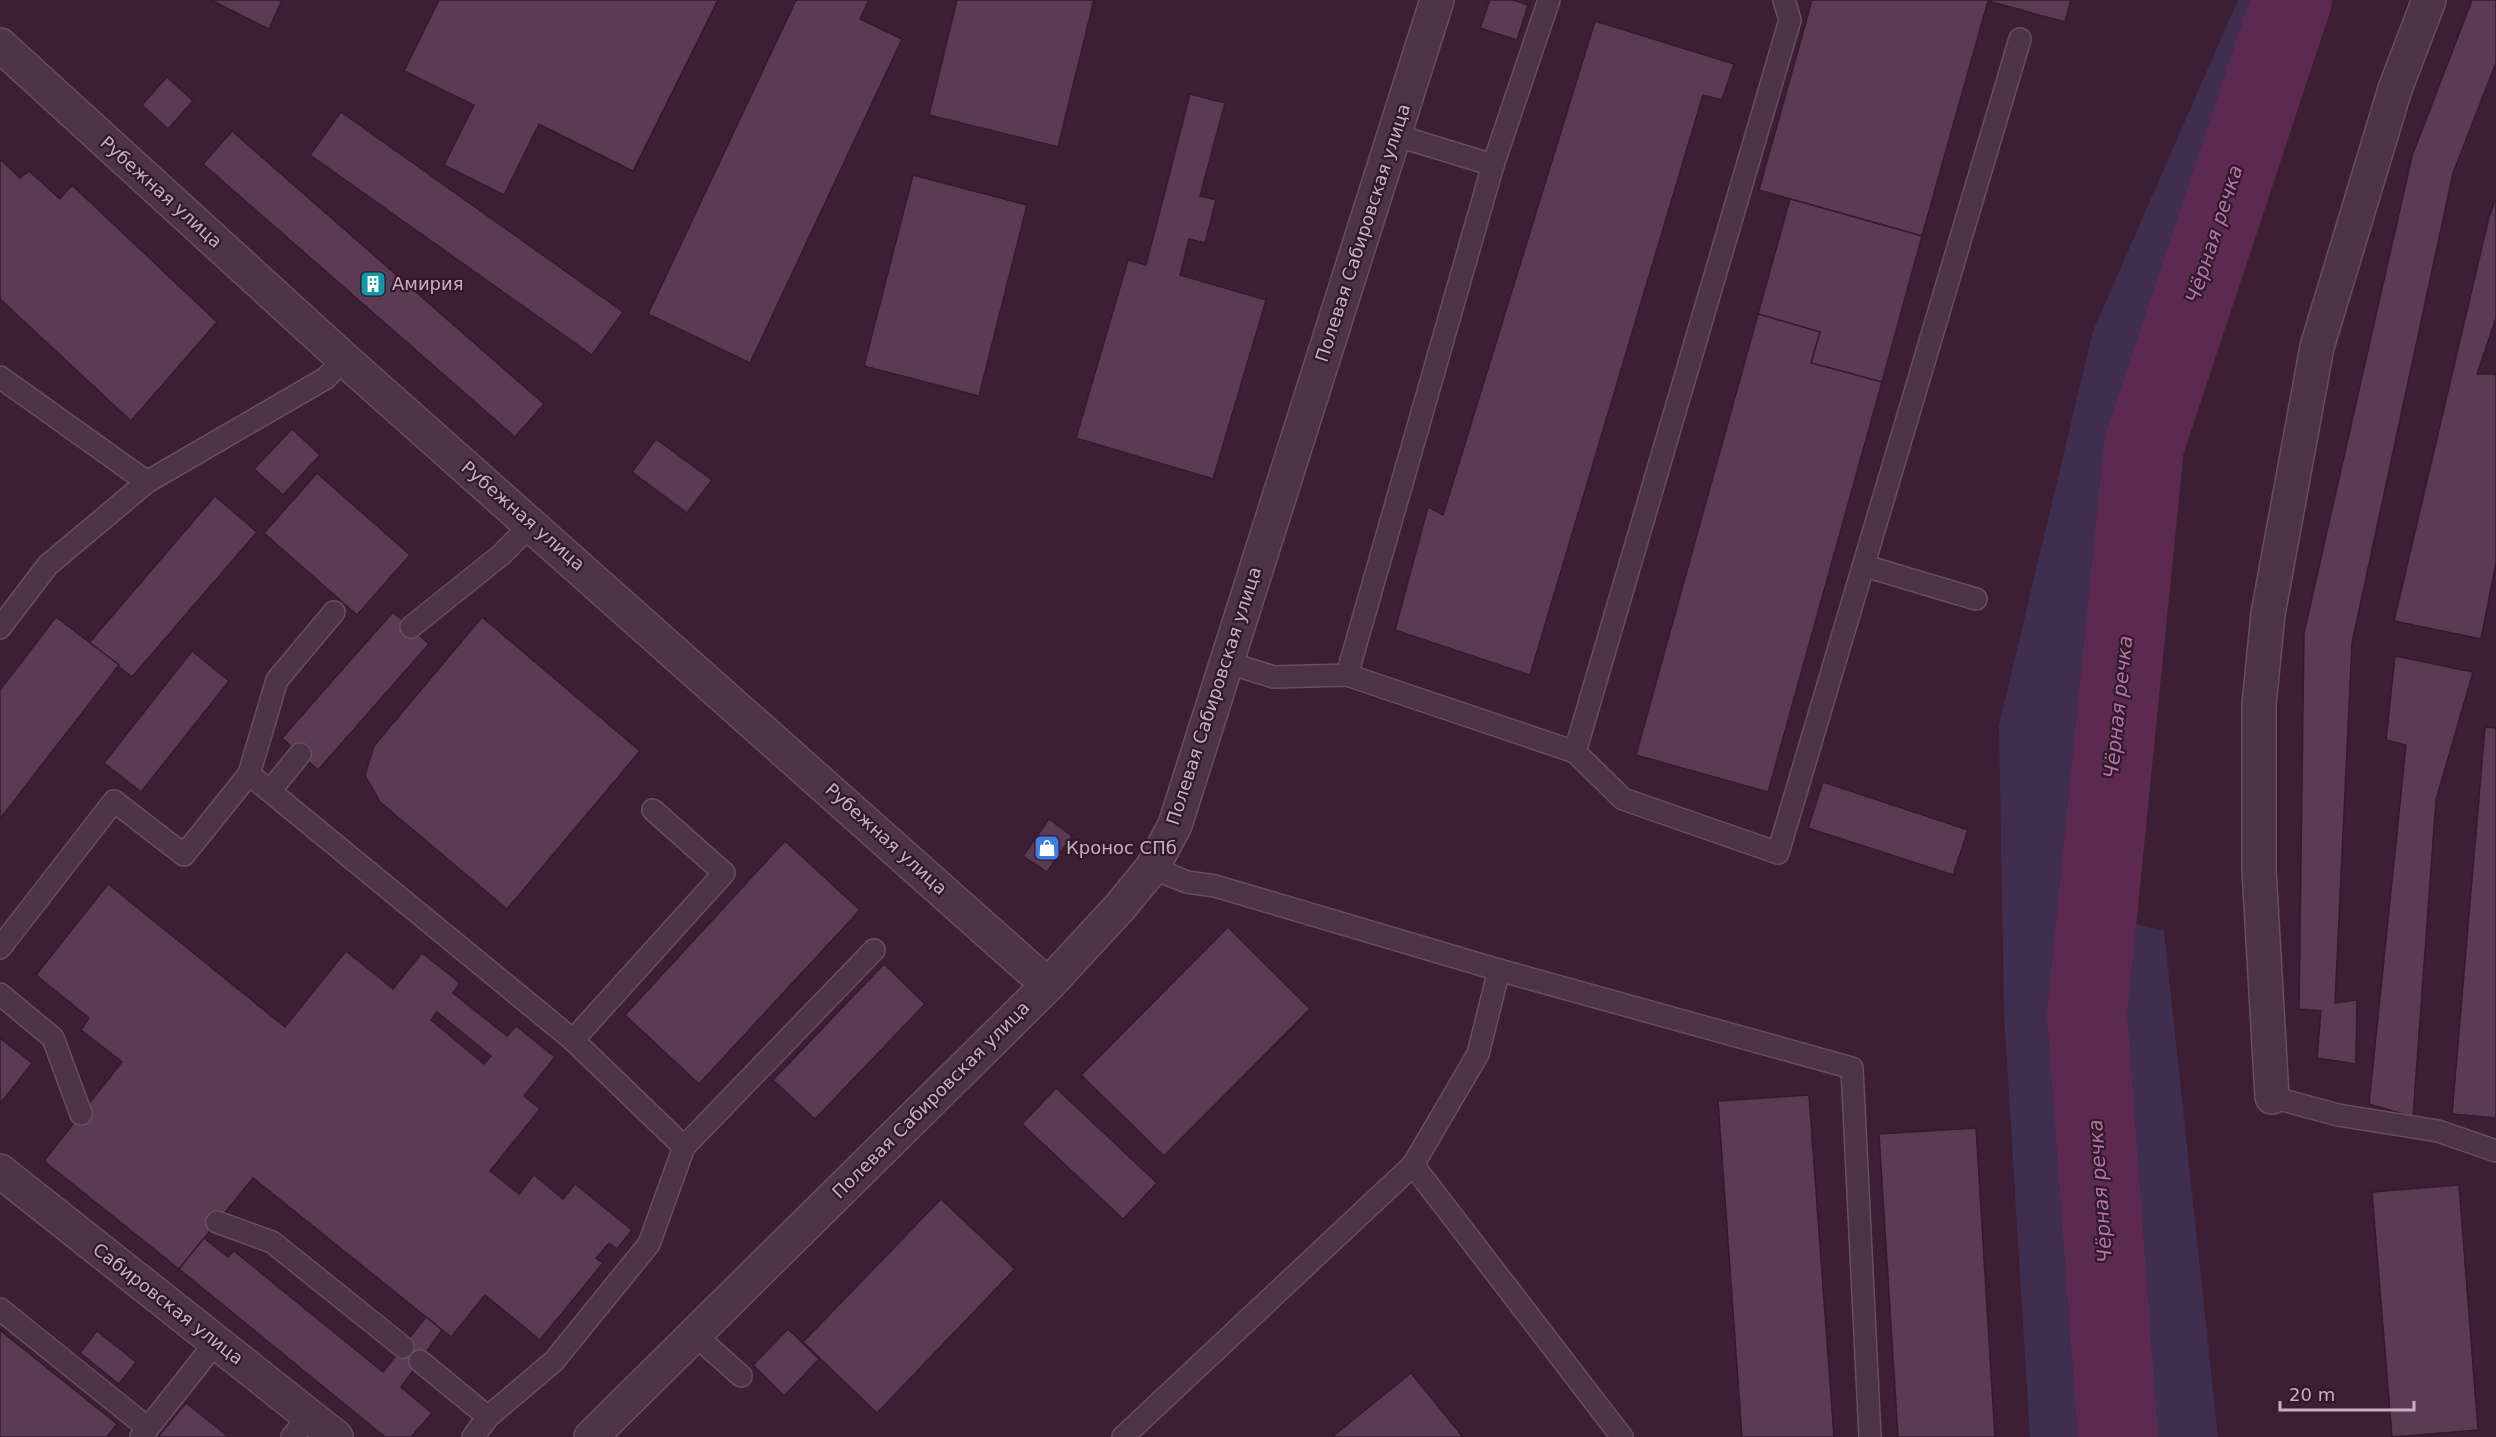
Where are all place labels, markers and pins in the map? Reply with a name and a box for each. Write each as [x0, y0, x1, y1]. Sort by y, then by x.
building icon: Амирия [358, 269, 388, 299]
place label: Амирия [392, 273, 464, 294]
shop icon: Кронос СПб [1032, 833, 1062, 863]
place label: Кронос СПб [1066, 837, 1177, 858]

